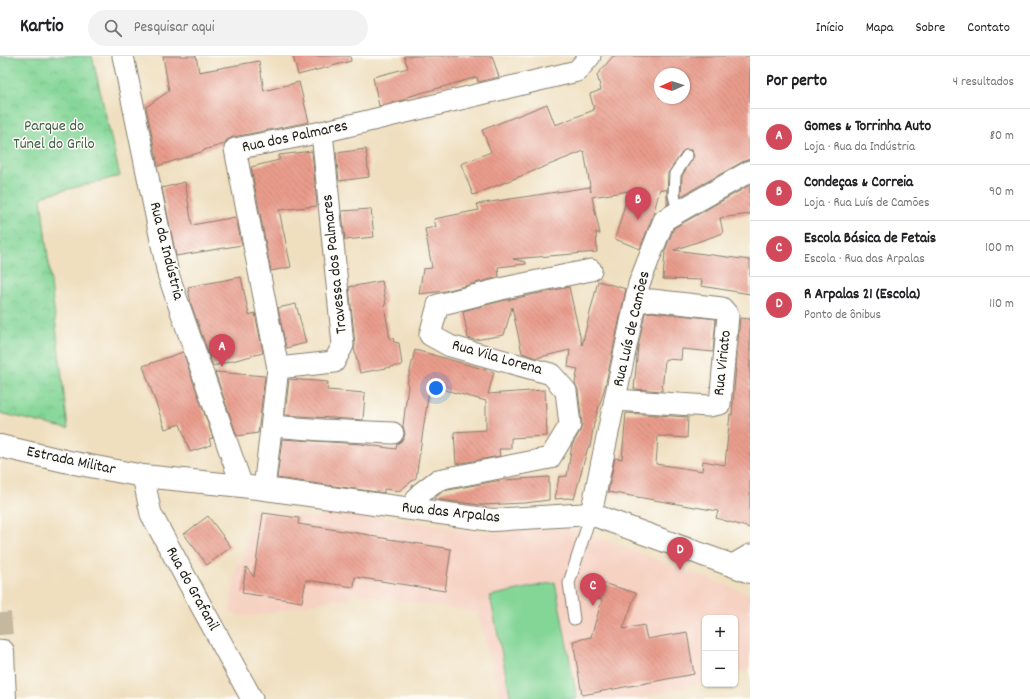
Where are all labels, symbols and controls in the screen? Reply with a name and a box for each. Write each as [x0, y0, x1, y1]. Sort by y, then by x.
search box [88, 10, 368, 46]
text: Kartio [20, 14, 64, 41]
icon: search [102, 17, 124, 39]
text: Pesquisar aqui [134, 17, 215, 39]
text: Início [816, 18, 844, 38]
text: Mapa [866, 18, 893, 38]
text: Sobre [915, 18, 945, 38]
text: Contato [967, 18, 1010, 38]
north arrow [654, 68, 690, 104]
text: Por perto [766, 70, 827, 94]
text: 4 resultados [953, 73, 1014, 92]
park label: Parque do Túnel do Grilo [13, 115, 95, 156]
street label: Rua dos Palmares [240, 115, 350, 159]
text: Gomes & Torrinha Auto [804, 116, 931, 138]
text: A [775, 127, 783, 146]
text: 80 m [990, 127, 1014, 146]
text: Loja · Rua da Indústria [804, 138, 915, 157]
text: Condeças & Correia [804, 172, 913, 194]
text: B [776, 183, 782, 202]
text: 90 m [989, 183, 1014, 202]
pin: B [625, 187, 651, 220]
street label: Travessa dos Palmares [316, 193, 354, 335]
text: Loja · Rua Luís de Camões [804, 194, 930, 213]
street label: Rua da Indústria [143, 200, 189, 303]
text: Escola Básica de Fetais [804, 228, 936, 250]
text: C [776, 239, 782, 258]
text: 100 m [985, 239, 1014, 258]
text: Escola · Rua das Arpalas [804, 250, 925, 269]
street label: Rua Luís de Camões [608, 269, 657, 389]
text: R Arpalas 21 (Escola) [804, 284, 920, 306]
text: D [776, 295, 782, 314]
text: 110 m [989, 295, 1014, 314]
text: Ponto de ônibus [804, 306, 881, 325]
street label: Rua Viriato [708, 329, 738, 397]
pin: A [209, 334, 235, 367]
street label: Rua Vila Lorena [449, 334, 545, 382]
your location [426, 378, 446, 398]
street label: Estrada Militar [24, 440, 118, 482]
street label: Rua das Arpalas [401, 496, 502, 530]
pin: D [667, 537, 693, 570]
street label: Rua do Grafanil [159, 543, 225, 635]
pin: C [580, 573, 606, 606]
map controls [702, 615, 738, 687]
button: + [702, 615, 738, 651]
button: − [702, 651, 738, 687]

